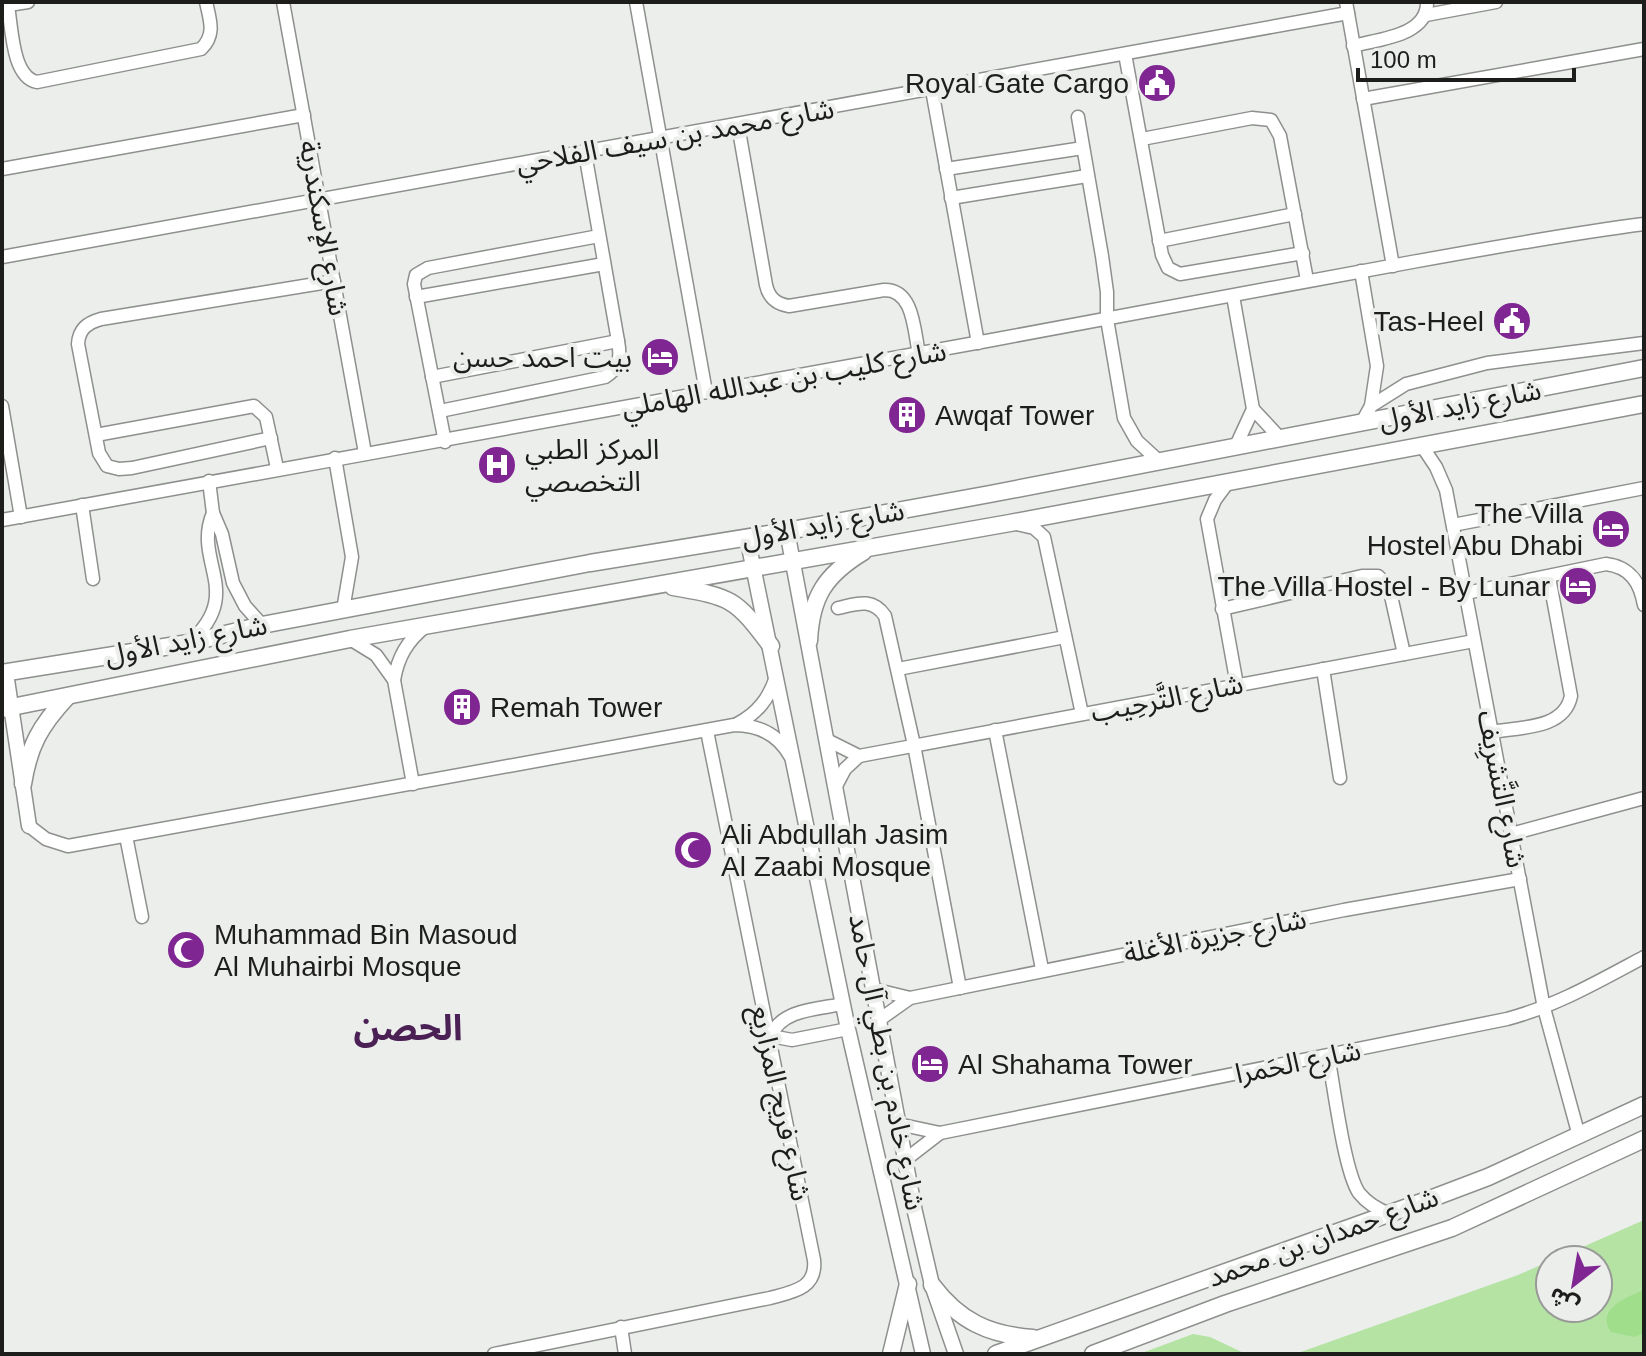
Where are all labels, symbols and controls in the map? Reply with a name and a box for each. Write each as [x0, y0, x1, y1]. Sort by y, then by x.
scale bar [1358, 32, 1574, 82]
text: 100 m [1370, 46, 1437, 73]
public building icon: Royal Gate Cargo [1136, 62, 1178, 104]
place label: Royal Gate Cargo [905, 68, 1129, 99]
street label: شارع محمد بن سيف الفلاحي [514, 93, 837, 185]
street label: شارع الإسكندرية [288, 138, 355, 319]
public building icon: Tas-Heel [1491, 300, 1533, 342]
place label: Tas-Heel [1374, 306, 1484, 337]
street label: شارع كليب بن عبدالله الهاملي [619, 335, 950, 428]
hotel icon: بيت احمد حسن [639, 336, 681, 378]
place label: بيت احمد حسن [453, 342, 632, 374]
street label: شارع زايد الأول [1376, 374, 1545, 441]
building icon: Awqaf Tower [886, 394, 928, 436]
place label: Awqaf Tower [935, 400, 1094, 431]
place label: المركز الطبي التخصصي [525, 434, 660, 502]
hospital icon: المركز الطبي التخصصي [476, 444, 518, 486]
street label: شارع زايد الأول [739, 494, 908, 558]
place label: The Villa Hostel Abu Dhabi [1367, 498, 1583, 561]
hotel icon: The Villa Hostel Abu Dhabi [1590, 508, 1632, 550]
hotel icon: The Villa Hostel - By Lunar [1557, 565, 1599, 607]
place label: The Villa Hostel - By Lunar [1217, 571, 1550, 602]
street label: شارع زايد الأول [102, 609, 271, 676]
street label: شارع التَّرحِيب [1088, 666, 1247, 733]
building icon: Remah Tower [441, 686, 483, 728]
place label: Remah Tower [490, 692, 662, 723]
street label: شارع التَّشرِيف [1467, 707, 1535, 871]
place label: Ali Abdullah Jasim Al Zaabi Mosque [721, 819, 948, 882]
mosque icon: Ali Abdullah Jasim Al Zaabi Mosque [672, 829, 714, 871]
street label: شارع جزيرة الأغلة [1121, 903, 1310, 974]
street label: شارع خادم بن بطي آل حامد [838, 911, 931, 1214]
place label: Muhammad Bin Masoud Al Muhairbi Mosque [214, 919, 517, 982]
mosque icon: Muhammad Bin Masoud Al Muhairbi Mosque [165, 929, 207, 971]
street label: شارع فريج المزاريع [740, 1002, 817, 1205]
district label: الحصن [353, 1007, 463, 1049]
street label: شارع الحَمرا [1233, 1035, 1364, 1094]
hotel icon: Al Shahama Tower [909, 1043, 951, 1085]
place label: Al Shahama Tower [958, 1049, 1193, 1080]
street label: شارع حمدان بن محمد [1204, 1181, 1444, 1298]
north arrow [1534, 1244, 1614, 1324]
text: ش [1545, 1282, 1583, 1319]

